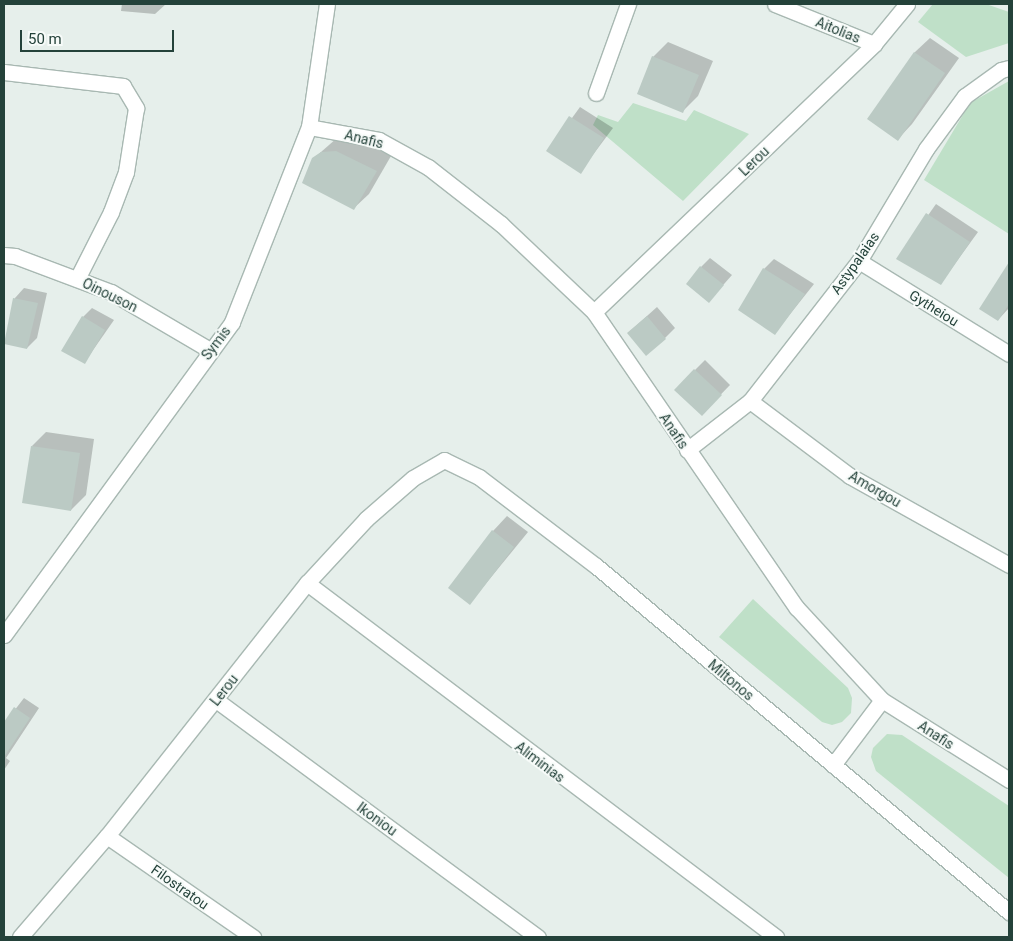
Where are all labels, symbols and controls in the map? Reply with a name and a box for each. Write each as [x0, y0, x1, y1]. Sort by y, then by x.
street label: Aitolias [813, 13, 863, 47]
scale bar [22, 20, 176, 52]
text: 50 m [28, 30, 62, 48]
street label: Anafis [343, 126, 385, 152]
street label: Lerou [735, 143, 773, 179]
street label: Astypalaias [827, 229, 883, 297]
street label: Oinouson [80, 274, 140, 316]
street label: Gytheiou [906, 286, 962, 330]
street label: Symis [198, 323, 234, 363]
street label: Anafis [656, 410, 692, 452]
street label: Amorgou [846, 467, 904, 511]
street label: Miltonos [705, 656, 757, 704]
street label: Lerou [207, 671, 241, 709]
street label: Anafis [915, 717, 957, 753]
street label: Aliminias [512, 738, 568, 786]
street label: Ikoniou [354, 799, 400, 839]
street label: Filostratou [148, 861, 212, 913]

